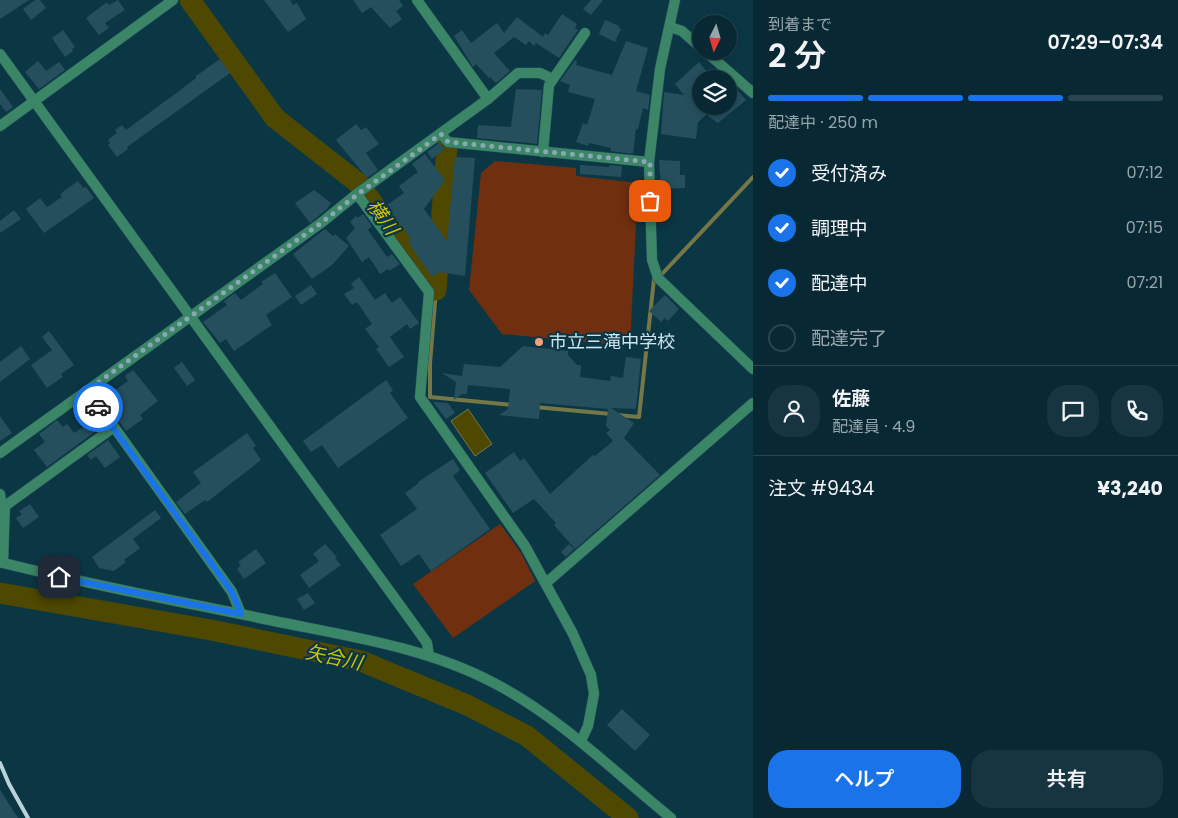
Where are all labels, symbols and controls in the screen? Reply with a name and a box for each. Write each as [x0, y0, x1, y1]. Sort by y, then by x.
text: 到着まで [768, 13, 832, 36]
north arrow [692, 15, 738, 60]
map controls [692, 15, 737, 115]
text: 07:29–07:34 [1048, 29, 1163, 56]
text: 2 分 [768, 33, 826, 78]
button: layers [692, 70, 737, 115]
text: 配達中 · 250 m [768, 111, 878, 134]
icon: check [768, 159, 796, 187]
text: 受付済み [811, 160, 887, 187]
text: 07:12 [1126, 161, 1163, 184]
pin [629, 180, 671, 222]
icon: bag [636, 187, 664, 215]
water label: 横川 [361, 194, 406, 242]
icon: check [768, 214, 796, 242]
text: 調理中 [811, 215, 868, 242]
text: 07:15 [1126, 216, 1163, 239]
icon: check [768, 269, 796, 297]
text: 配達中 [811, 270, 868, 297]
text: 07:21 [1126, 271, 1163, 294]
text: 配達完了 [811, 325, 887, 352]
place label: 市立三滝中学校 [549, 329, 675, 354]
marker: 市立三滝中学校 [533, 336, 545, 348]
courier [73, 382, 123, 432]
button: person [768, 385, 820, 437]
text: 佐藤 [832, 385, 870, 412]
button: chat [1047, 385, 1099, 437]
button: phone [1111, 385, 1163, 437]
icon: car [84, 393, 112, 421]
text: 配達員 · 4.9 [832, 415, 915, 438]
text: 注文 #9434 [768, 475, 874, 502]
text: ¥3,240 [1097, 475, 1163, 502]
pin [38, 556, 80, 598]
icon: home [45, 563, 73, 591]
water label: 矢合川 [303, 638, 367, 677]
button: ヘルプ [768, 750, 961, 808]
button: 共有 [971, 750, 1163, 808]

